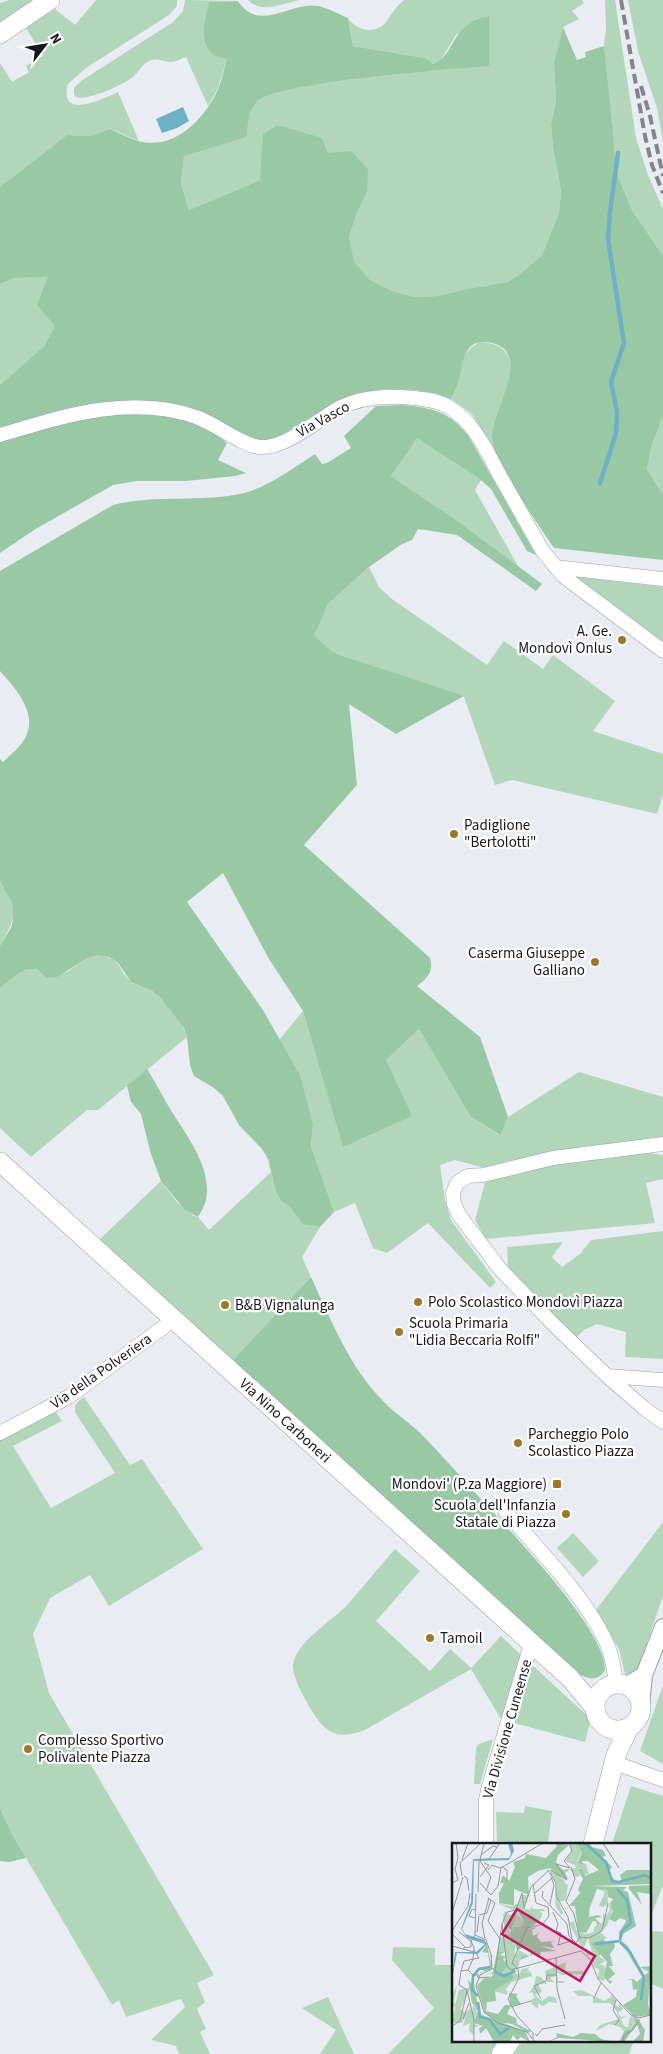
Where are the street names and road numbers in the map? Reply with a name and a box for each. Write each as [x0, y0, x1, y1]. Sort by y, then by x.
street label: Via Vasco [293, 396, 354, 443]
street label: Via della Polveriera [46, 1329, 156, 1414]
street label: Via Nino Carboneri [235, 1374, 336, 1468]
street label: Via Divisione Cuneense [478, 1657, 537, 1801]

